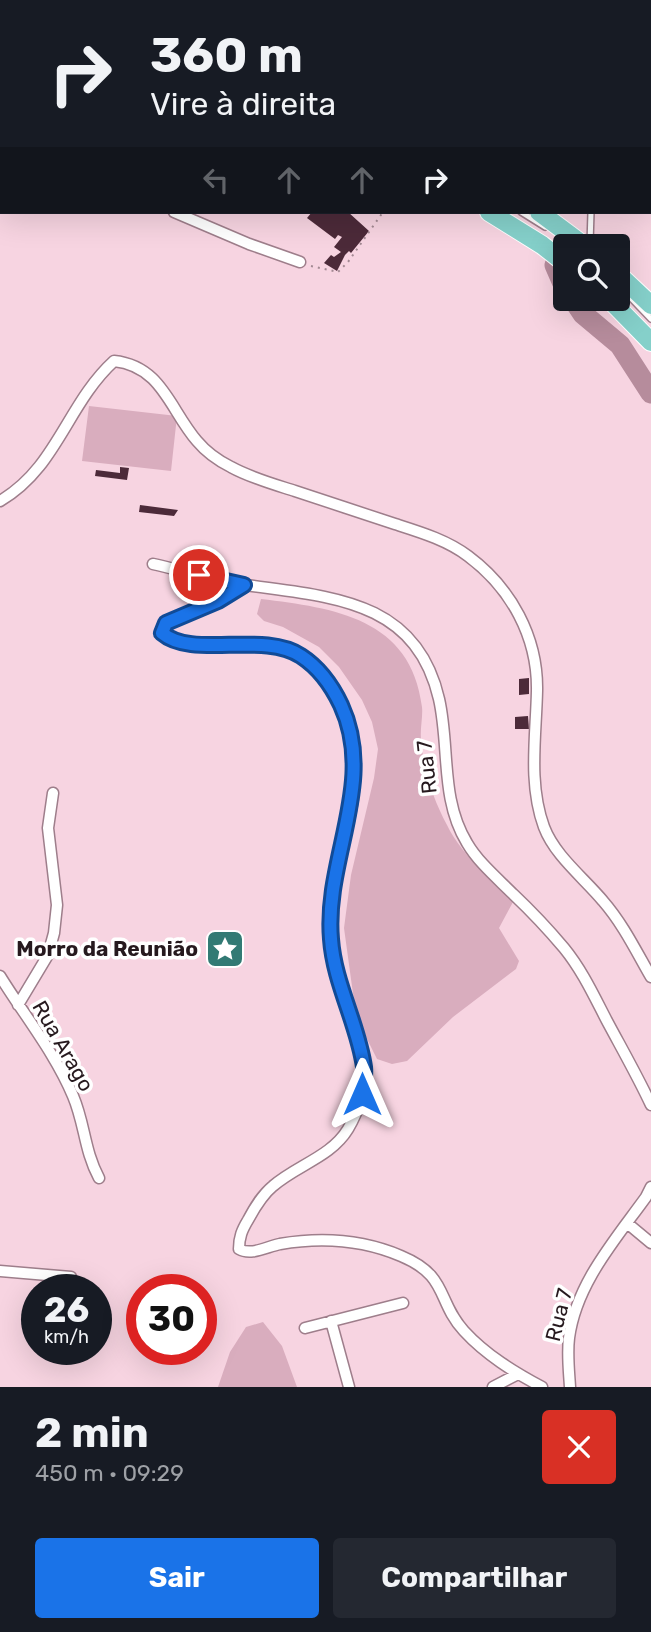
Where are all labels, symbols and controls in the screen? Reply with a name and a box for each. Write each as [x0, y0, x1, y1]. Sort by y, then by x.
text: 360 m [150, 26, 303, 84]
icon: right [35, 28, 126, 119]
text: Vire à direita [150, 85, 336, 123]
icon: left [197, 161, 235, 199]
icon: ahead [270, 161, 308, 199]
icon: ahead [343, 161, 381, 199]
icon: right [416, 161, 454, 199]
map controls [553, 234, 630, 311]
button: search [553, 234, 630, 311]
pin [169, 545, 229, 605]
icon: arrive [180, 556, 218, 594]
street label: Rua 7 [411, 739, 442, 795]
place icon: Morro da Reunião [204, 928, 246, 970]
place label: Morro da Reunião [16, 936, 198, 961]
street label: Rua Arago [27, 996, 99, 1096]
position arrow [325, 1057, 399, 1131]
speed limit sign: 30 [126, 1274, 217, 1365]
street label: Rua 7 [540, 1285, 577, 1344]
text: 26 [44, 1289, 89, 1331]
text: km/h [44, 1326, 89, 1348]
text: 2 min [35, 1408, 149, 1458]
button: close [542, 1410, 616, 1484]
text: 450 m · 09:29 [35, 1459, 184, 1487]
button: Sair [35, 1538, 319, 1618]
button: Compartilhar [333, 1538, 616, 1618]

